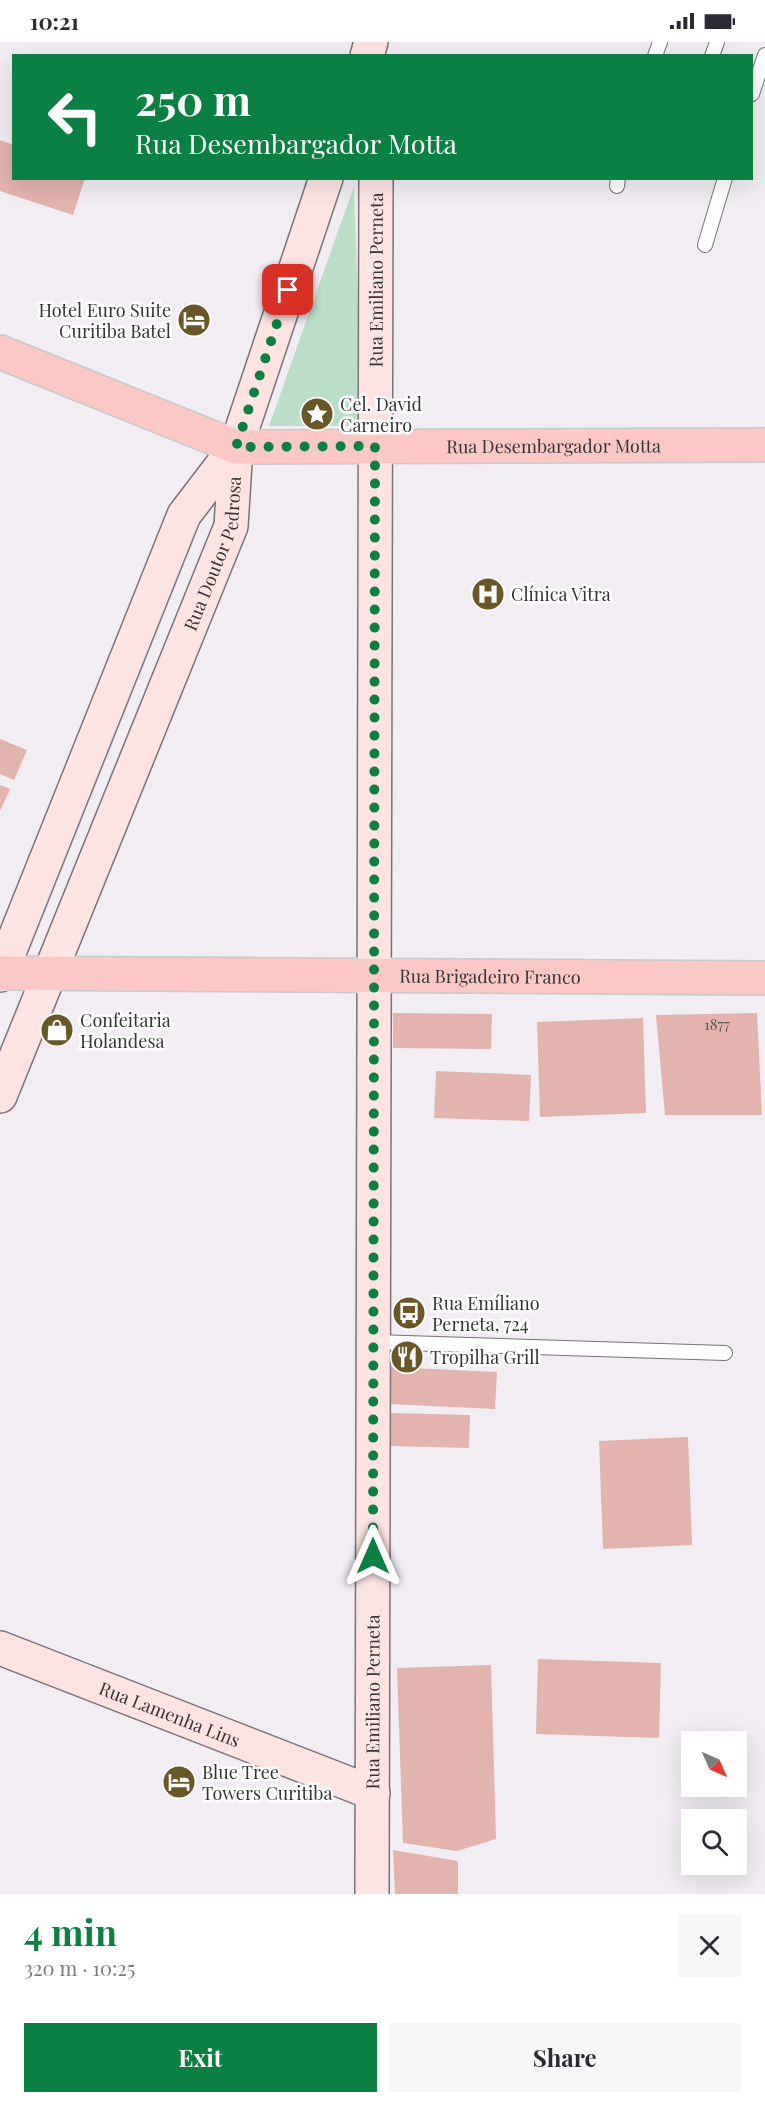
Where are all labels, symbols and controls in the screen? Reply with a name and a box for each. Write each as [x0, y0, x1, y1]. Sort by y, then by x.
text: 10:21 [30, 6, 79, 36]
text: 250 m [135, 71, 251, 127]
icon: left [36, 78, 114, 156]
text: Rua Desembargador Motta [135, 125, 457, 161]
street label: Rua Emiliano Perneta [364, 193, 388, 367]
pin [262, 264, 313, 315]
icon: arrive [271, 273, 304, 306]
place label: Hotel Euro Suite Curitiba Batel [38, 298, 171, 343]
hotel icon: Hotel Euro Suite Curitiba Batel [176, 302, 212, 338]
place label: Cel. David Carneiro [340, 392, 423, 437]
place icon: Cel. David Carneiro [299, 396, 335, 432]
street label: Rua Desembargador Motta [446, 433, 661, 458]
street label: Rua Doutor Pedrosa [178, 476, 246, 634]
hospital icon: Clínica Vitra [470, 576, 506, 612]
place label: Clínica Vitra [511, 582, 611, 606]
street label: Rua Brigadeiro Franco [399, 964, 581, 989]
place label: Confeitaria Holandesa [80, 1008, 171, 1053]
shop icon: Confeitaria Holandesa [39, 1012, 75, 1048]
house number: 1877 [704, 1014, 730, 1034]
place label: Rua Emíliano Perneta, 724 [432, 1291, 540, 1336]
bus stop icon: Rua Emíliano Perneta, 724 [391, 1295, 427, 1331]
restaurant icon: Tropilha Grill [389, 1339, 425, 1375]
place label: Tropilha Grill [430, 1345, 540, 1369]
position arrow [341, 1524, 405, 1588]
street label: Rua Emiliano Perneta [360, 1615, 385, 1789]
street label: Rua Lamenha Lins [96, 1676, 244, 1752]
north arrow [681, 1731, 747, 1797]
map controls [681, 1731, 747, 1875]
place label: Blue Tree Towers Curitiba [202, 1760, 332, 1805]
hotel icon: Blue Tree Towers Curitiba [161, 1764, 197, 1800]
button: search [681, 1809, 747, 1875]
text: 4 min [24, 1907, 117, 1955]
button: close [678, 1914, 741, 1977]
text: 320 m · 10:25 [24, 1954, 135, 1981]
button: Exit [24, 2023, 377, 2092]
button: Share [389, 2023, 741, 2092]

